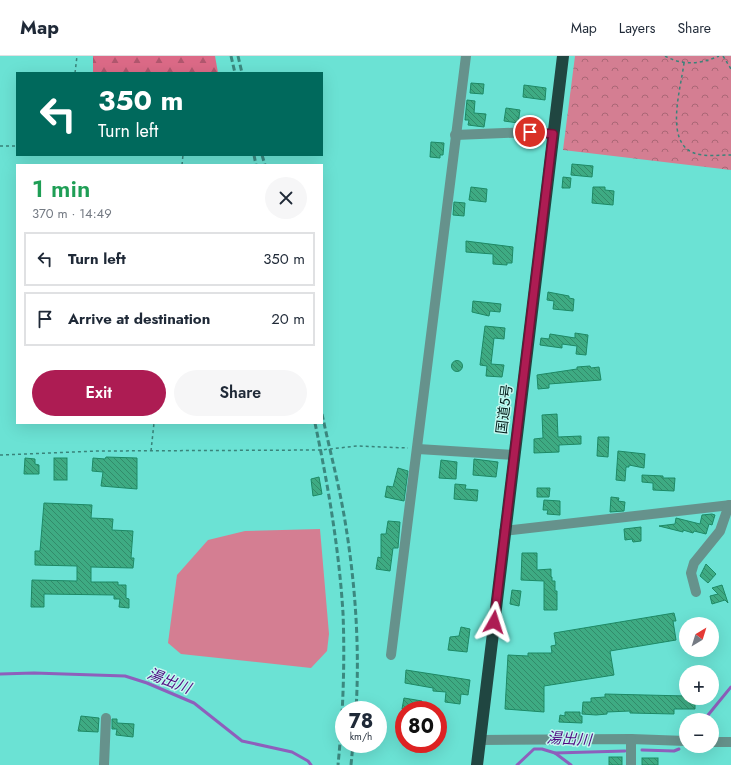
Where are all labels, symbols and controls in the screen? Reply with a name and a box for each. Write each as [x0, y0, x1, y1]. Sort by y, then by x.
text: Map [20, 14, 59, 41]
text: Map [571, 18, 597, 38]
text: Layers [619, 18, 655, 38]
text: Share [677, 18, 711, 38]
text: 350 m [98, 80, 183, 121]
icon: left [32, 88, 84, 140]
pin [513, 115, 547, 149]
text: Turn left [98, 118, 158, 144]
icon: arrive [519, 121, 541, 143]
text: 1 min [32, 171, 90, 206]
button: close [265, 177, 307, 219]
text: 370 m · 14:49 [32, 204, 112, 223]
icon: left [34, 248, 56, 270]
text: Turn left [68, 248, 126, 270]
text: 350 m [263, 248, 305, 270]
icon: arrive [34, 308, 56, 330]
text: Arrive at destination [68, 308, 210, 330]
text: 20 m [271, 308, 305, 330]
button: Exit [32, 370, 166, 416]
button: Share [174, 370, 307, 416]
street label: 国道5号 [491, 383, 517, 435]
position arrow [473, 601, 515, 643]
north arrow [679, 617, 719, 657]
map controls [679, 617, 719, 753]
water label: 湯出川 [144, 663, 196, 700]
button: + [679, 665, 719, 705]
speed limit sign: 80 [395, 701, 447, 753]
text: 78 [349, 707, 373, 736]
button: − [679, 713, 719, 753]
water label: 湯出川 [546, 727, 594, 751]
text: km/h [350, 729, 372, 744]

